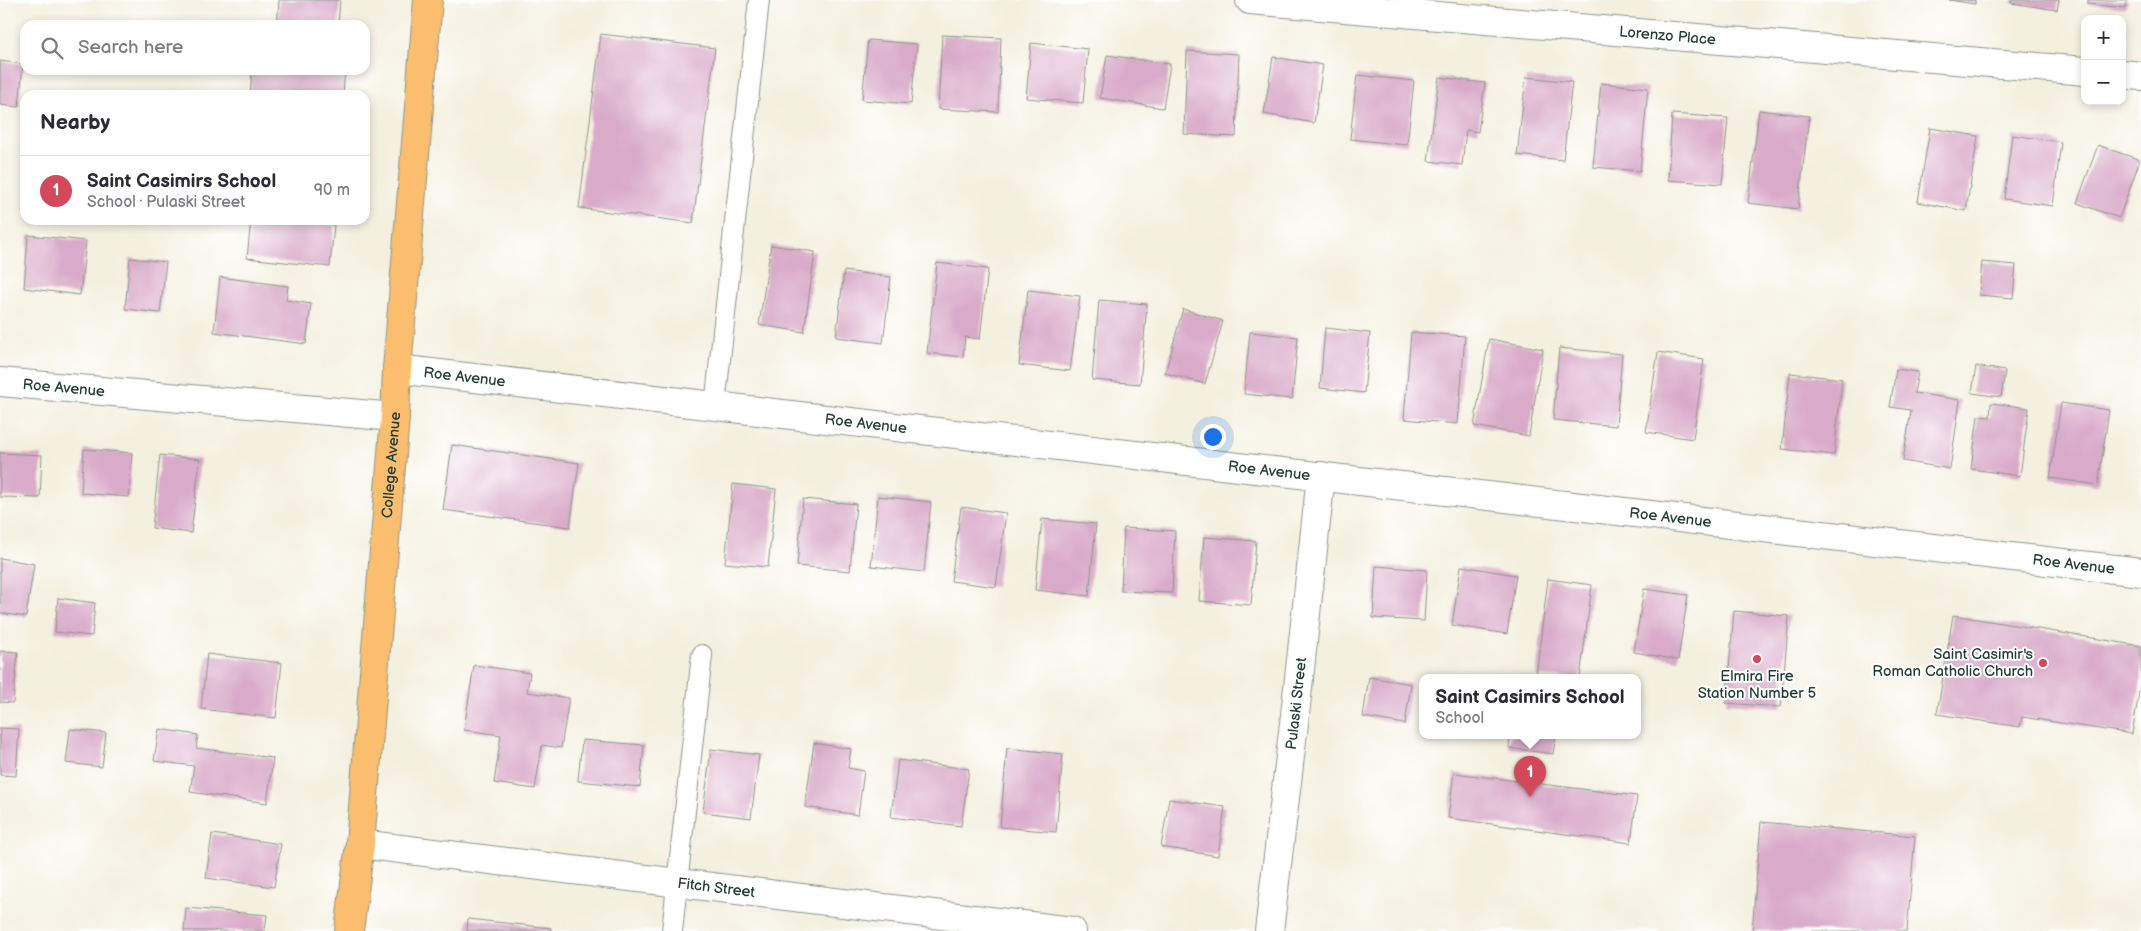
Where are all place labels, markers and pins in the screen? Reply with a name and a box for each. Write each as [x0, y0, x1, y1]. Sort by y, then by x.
place label: Saint Casimir's Roman Catholic Church [1872, 645, 2034, 681]
marker: Elmira Fire Station Number 5 [1751, 653, 1763, 665]
marker: Saint Casimir's Roman Catholic Church [2037, 657, 2049, 669]
place label: Elmira Fire Station Number 5 [1698, 667, 1816, 703]
pin: 1 [1514, 756, 1546, 797]

